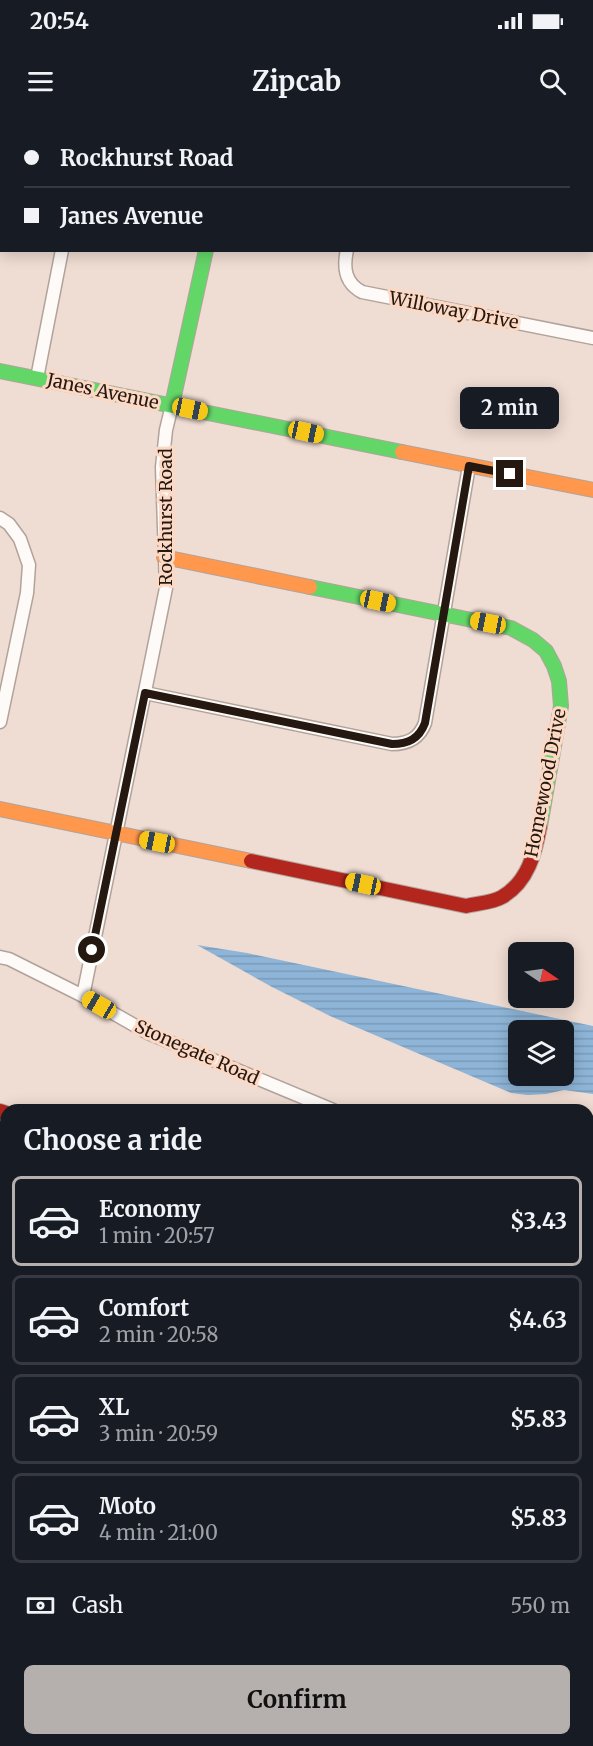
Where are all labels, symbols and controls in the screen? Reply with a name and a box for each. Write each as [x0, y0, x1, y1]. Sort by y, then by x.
text: 20:54 [30, 7, 89, 35]
text: Zipcab [252, 64, 341, 98]
icon: menu [24, 65, 57, 98]
icon: search [536, 65, 569, 98]
text: Rockhurst Road [60, 144, 233, 172]
text: Janes Avenue [60, 202, 203, 230]
street label: Willoway Drive [386, 286, 521, 334]
street label: Janes Avenue [44, 368, 161, 414]
callout: 2 min [460, 387, 560, 429]
text: 2 min [481, 395, 538, 420]
car [171, 396, 209, 422]
car [287, 419, 325, 445]
street label: Rockhurst Road [154, 448, 177, 586]
route end [496, 460, 523, 487]
car [359, 588, 397, 614]
car [469, 611, 507, 635]
street label: Homewood Drive [519, 707, 571, 859]
car [138, 830, 176, 854]
car [344, 871, 382, 897]
route start [78, 936, 105, 963]
north arrow [508, 942, 574, 1008]
map controls [508, 942, 574, 1086]
car [79, 988, 119, 1022]
street label: Stonegate Road [131, 1014, 263, 1090]
button: layers [508, 1020, 574, 1086]
text: Choose a ride [24, 1123, 202, 1157]
icon: car [27, 1194, 81, 1248]
text: Economy [99, 1195, 200, 1223]
text: $3.43 [510, 1207, 567, 1235]
text: 1 min · 20:57 [99, 1223, 215, 1248]
icon: car [27, 1293, 81, 1347]
text: Comfort [99, 1294, 189, 1322]
text: $4.63 [508, 1306, 567, 1334]
text: 2 min · 20:58 [99, 1322, 219, 1347]
icon: car [27, 1392, 81, 1446]
text: XL [99, 1393, 129, 1421]
text: $5.83 [510, 1405, 567, 1433]
text: 3 min · 20:59 [99, 1421, 218, 1446]
icon: car [27, 1491, 81, 1545]
text: Moto [99, 1492, 156, 1520]
text: $5.83 [510, 1504, 567, 1532]
text: 4 min · 21:00 [99, 1520, 218, 1545]
icon: cash [24, 1589, 57, 1622]
text: Cash [72, 1591, 123, 1619]
text: 550 m [511, 1593, 570, 1618]
button: Confirm [24, 1665, 570, 1734]

